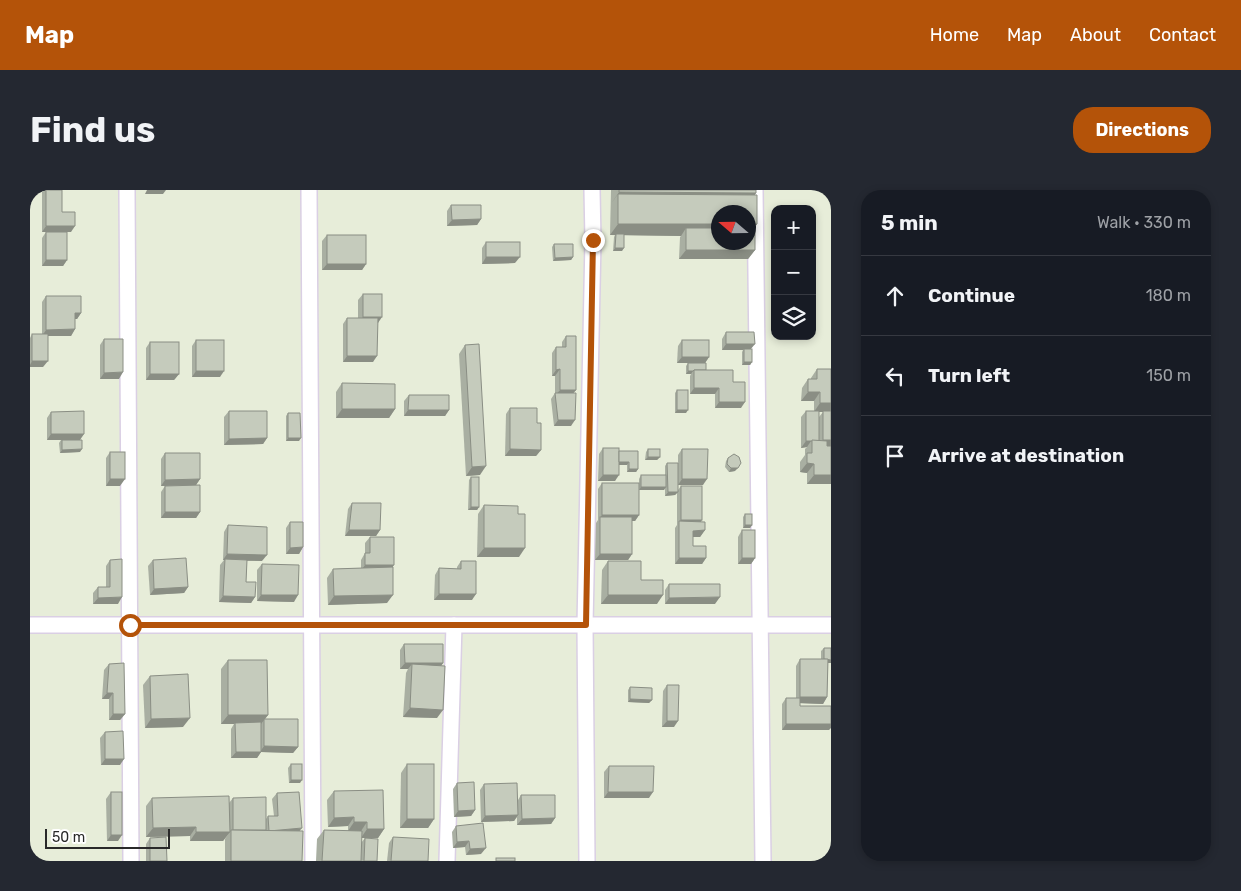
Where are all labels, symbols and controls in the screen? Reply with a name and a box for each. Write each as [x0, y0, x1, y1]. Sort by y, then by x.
text: Map [25, 21, 74, 49]
text: Home [930, 24, 979, 46]
text: Map [1007, 24, 1042, 46]
text: About [1070, 24, 1121, 46]
text: Contact [1149, 24, 1216, 46]
button: Directions [1073, 107, 1211, 153]
text: Find us [30, 109, 155, 151]
north arrow [711, 205, 756, 250]
map controls [771, 205, 816, 340]
button: + [771, 205, 816, 250]
text: 5 min [881, 210, 938, 235]
text: Walk · 330 m [1097, 213, 1191, 232]
route end [582, 229, 605, 252]
button: − [771, 250, 816, 295]
icon: ahead [881, 282, 909, 310]
text: Continue [928, 284, 1015, 307]
text: 180 m [1146, 286, 1191, 305]
button: layers [771, 295, 816, 340]
icon: left [881, 362, 909, 390]
text: Turn left [928, 364, 1010, 387]
text: 150 m [1146, 366, 1191, 385]
icon: arrive [881, 442, 909, 470]
text: Arrive at destination [928, 444, 1124, 467]
route start [119, 614, 142, 637]
scale bar [45, 826, 170, 849]
text: 50 m [52, 829, 85, 846]

